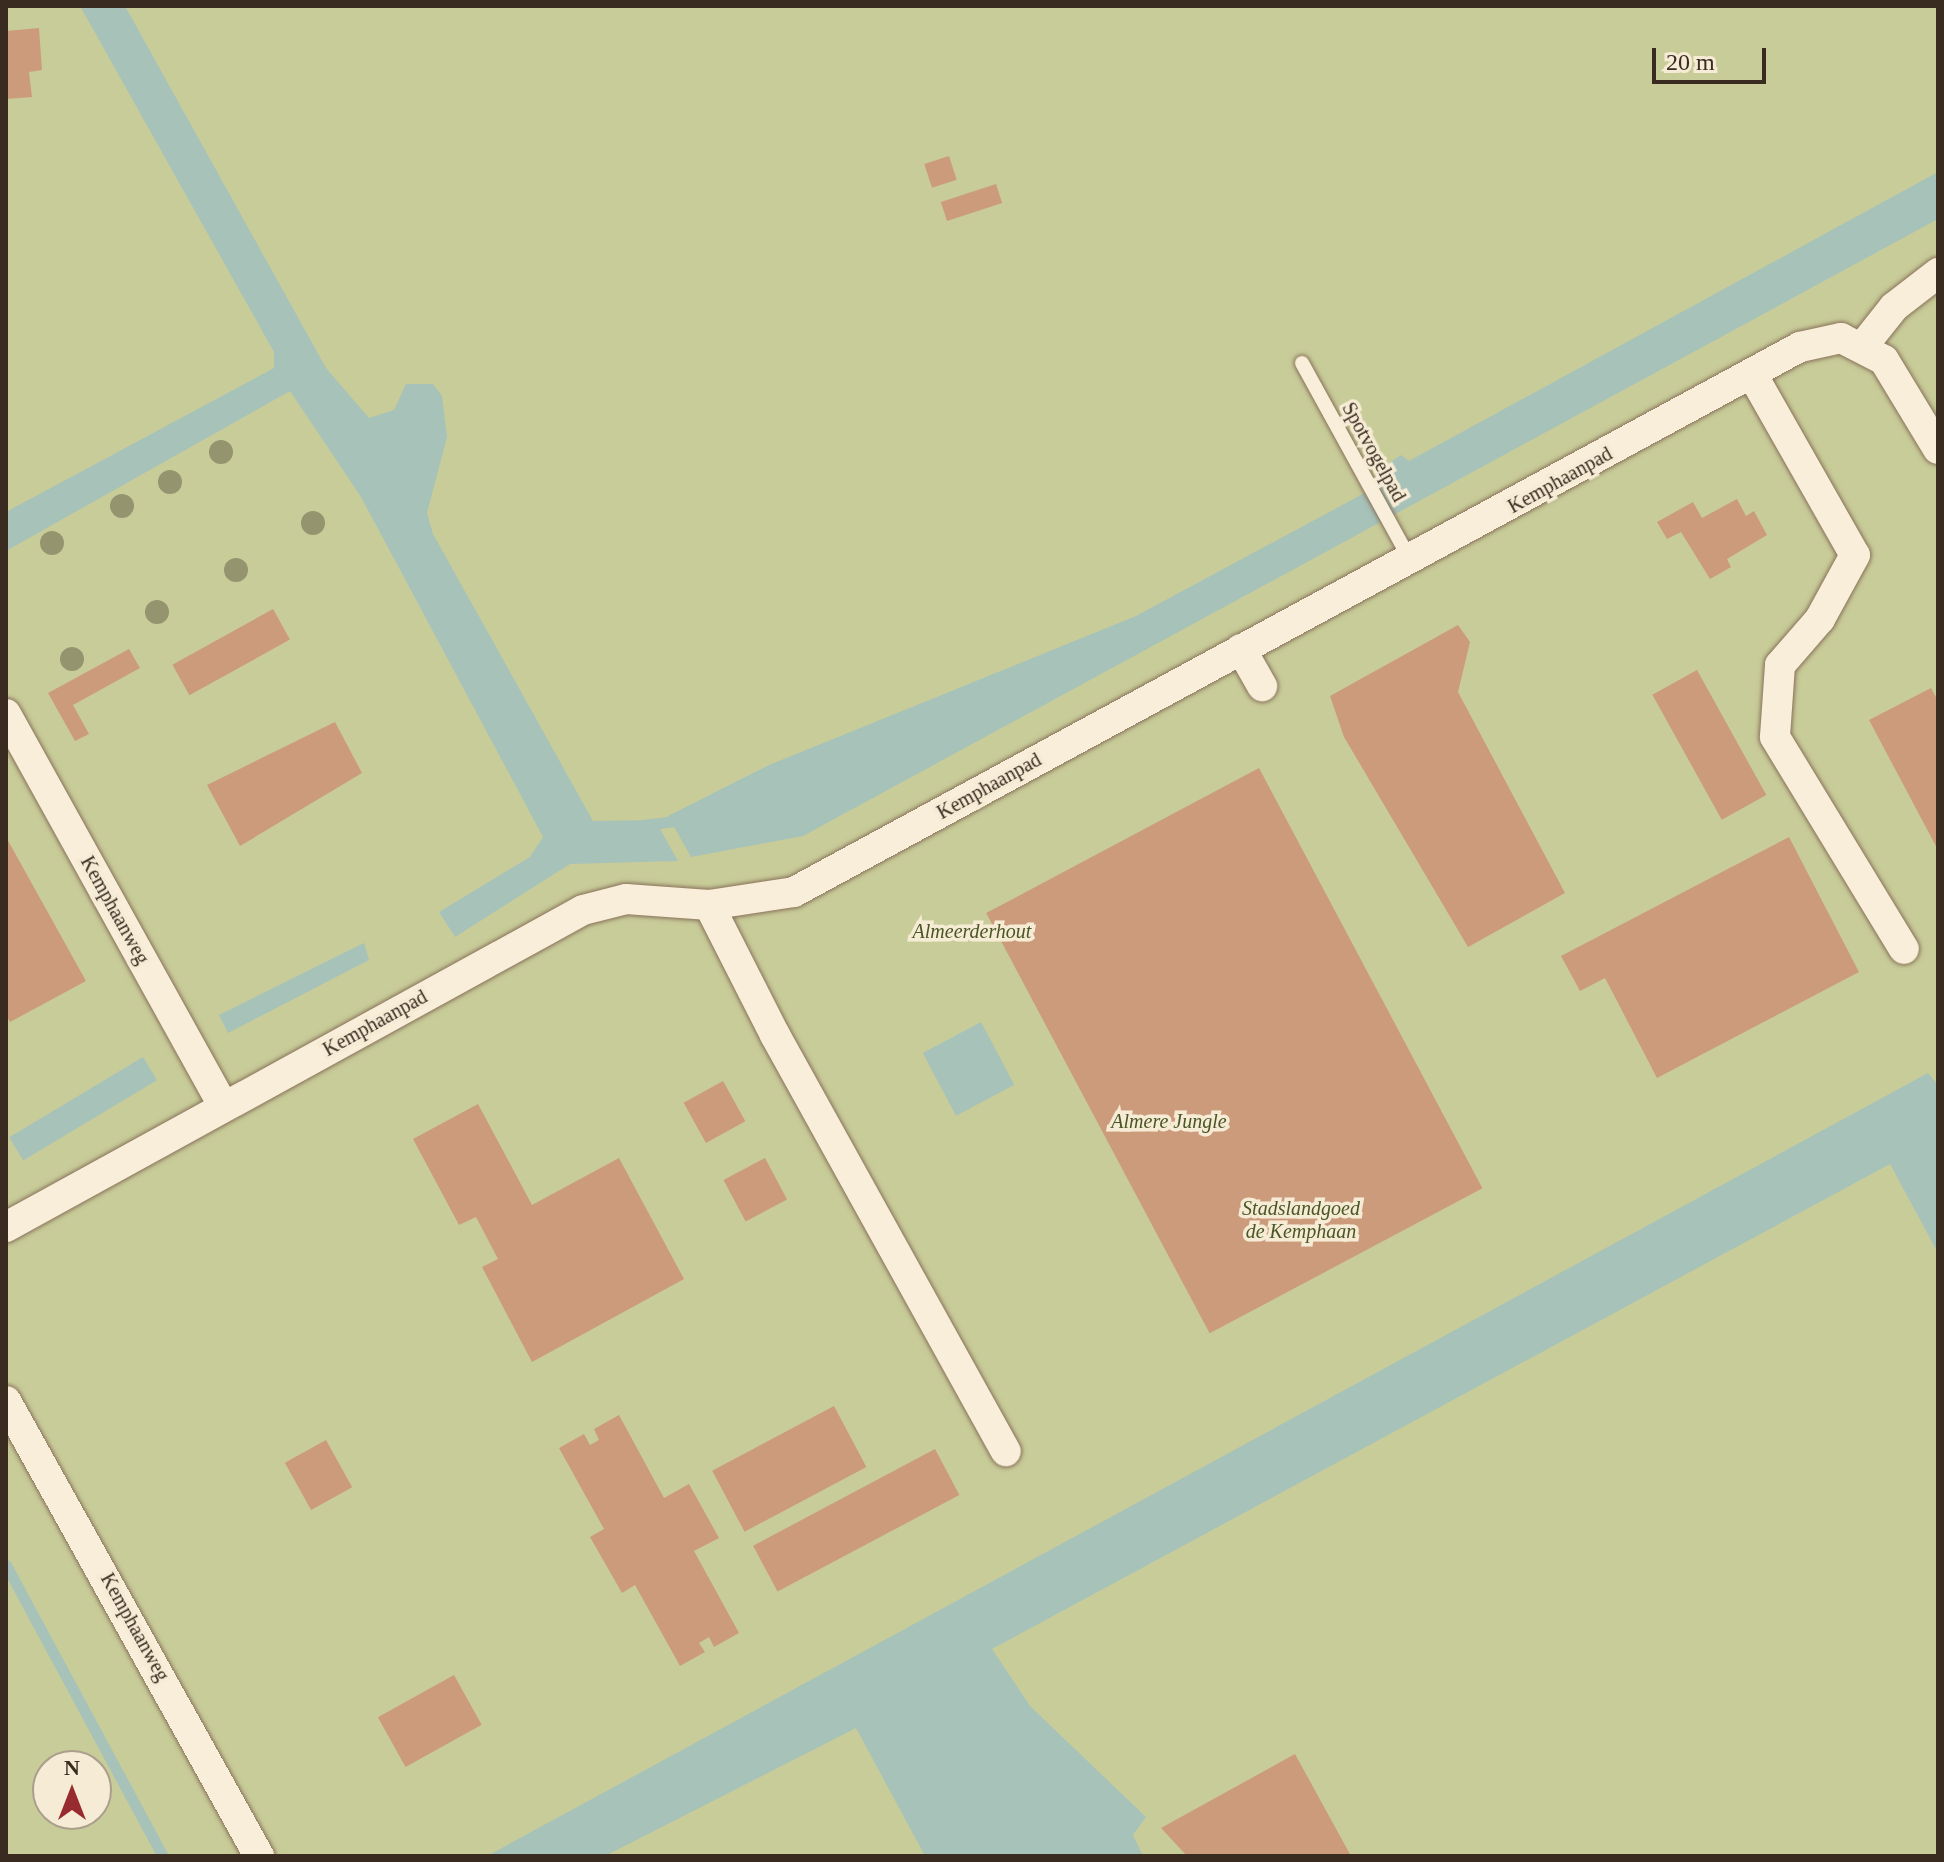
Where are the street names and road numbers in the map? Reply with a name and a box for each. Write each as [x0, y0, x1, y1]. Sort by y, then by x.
street label: Spotvogelpad [1337, 398, 1411, 506]
street label: Kemphaanpad [1504, 442, 1616, 518]
street label: Kemphaanpad [933, 748, 1045, 824]
street label: Kemphaanweg [75, 852, 155, 968]
street label: Kemphaanpad [319, 985, 431, 1061]
street label: Kemphaanweg [95, 1569, 175, 1685]

